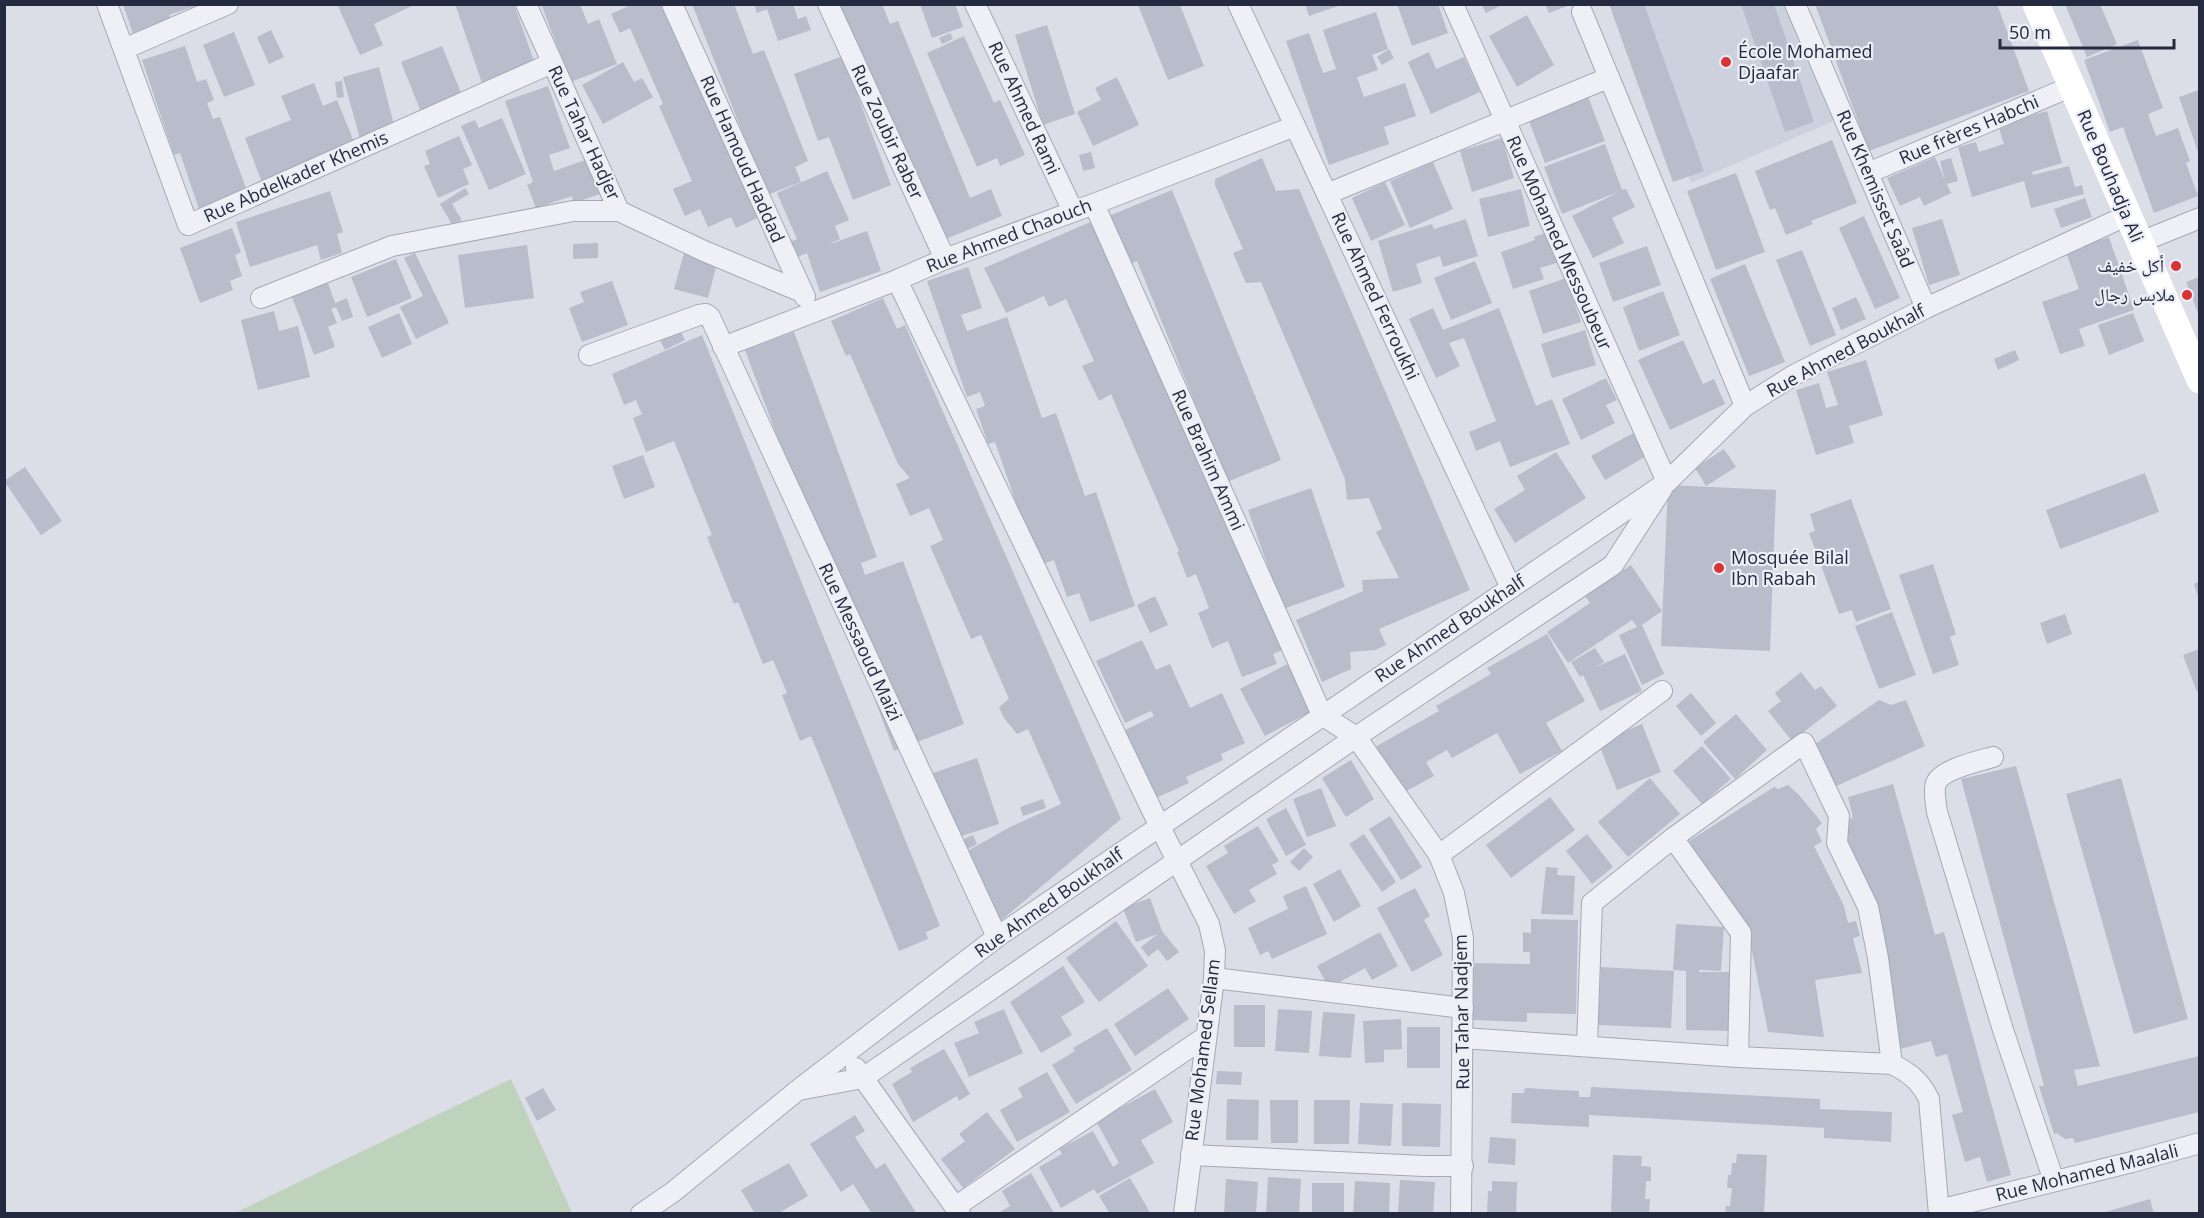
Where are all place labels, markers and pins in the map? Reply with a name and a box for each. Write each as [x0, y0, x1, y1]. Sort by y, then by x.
place label: École Mohamed Djaafar [1738, 39, 1873, 84]
marker: École Mohamed Djaafar [1719, 55, 1733, 69]
place label: أكل خفيف [2097, 253, 2164, 277]
marker: أكل خفيف [2169, 259, 2183, 273]
place label: ملابس رجال [2094, 282, 2175, 306]
marker: ملابس رجال [2180, 288, 2194, 302]
place label: Mosquée Bilal Ibn Rabah [1731, 545, 1849, 590]
marker: Mosquée Bilal Ibn Rabah [1712, 561, 1726, 575]

